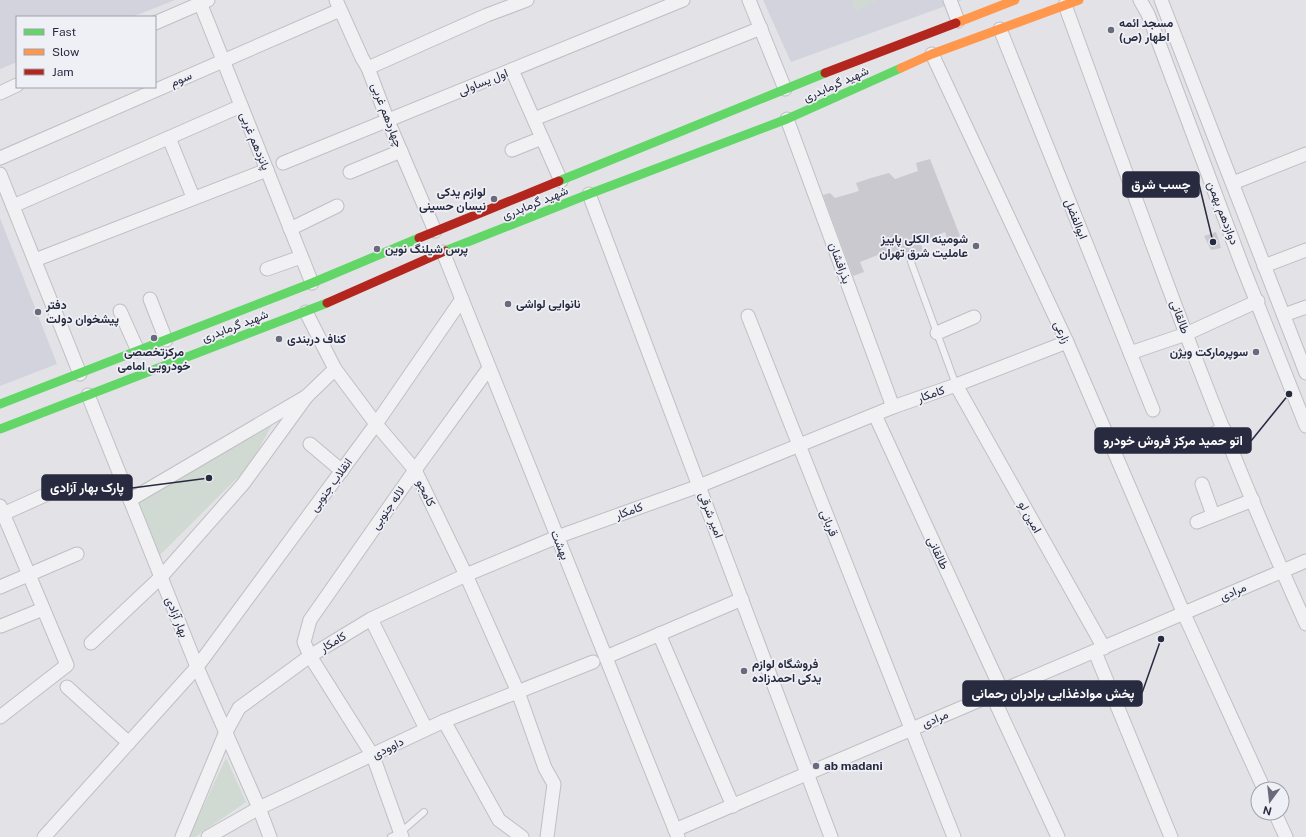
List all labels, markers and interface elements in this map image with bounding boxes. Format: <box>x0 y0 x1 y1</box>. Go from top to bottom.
legend <box>16 16 156 88</box>
place label: مسجد ائمه اطهار (ص) <box>1119 16 1174 45</box>
text: Fast <box>52 25 77 39</box>
marker: مسجد ائمه اطهار (ص) <box>1106 25 1116 35</box>
text: Slow <box>52 45 80 59</box>
street label: شهید گرمابدری <box>801 63 871 106</box>
text: Jam <box>52 65 74 79</box>
street label: اول یساولی <box>456 66 510 99</box>
street label: سوم <box>168 68 194 91</box>
street label: چهاردهم غربی <box>367 81 406 150</box>
street label: پانزدهم غربی <box>236 110 273 173</box>
callout: چسب شرق <box>1123 172 1199 197</box>
text: چسب شرق <box>1131 177 1191 194</box>
street label: دوازدهم بهمن <box>1204 179 1242 247</box>
street label: شهید گرمابدری <box>500 183 571 224</box>
place label: لوازم یدکی نیسان حسینی <box>419 185 486 213</box>
marker: لوازم یدکی نیسان حسینی <box>489 194 499 204</box>
street label: ابوالفضل <box>1061 197 1090 242</box>
place label: شومینه الکلی پاییز عاملیت شرق تهران <box>879 232 968 261</box>
street label: بذرافشان <box>825 240 854 286</box>
marker: شومینه الکلی پاییز عاملیت شرق تهران <box>971 241 981 251</box>
place label: پرس شیلنگ نوین <box>385 242 468 257</box>
marker: پرس شیلنگ نوین <box>372 244 382 254</box>
place label: نانوایی لواشی <box>516 297 581 312</box>
place label: دفتر پیشخوان دولت <box>45 298 119 327</box>
street label: طالقانی <box>1167 298 1193 336</box>
marker: نانوایی لواشی <box>503 299 513 309</box>
marker: دفتر پیشخوان دولت <box>33 307 43 317</box>
street label: شهید گرمابدری <box>200 307 271 346</box>
street label: زارعی <box>1050 318 1073 346</box>
place label: کناف دربندی <box>287 332 347 347</box>
marker: مرکزتخصصی خودرویی امامی <box>149 333 159 343</box>
marker: کناف دربندی <box>274 334 284 344</box>
place label: مرکزتخصصی خودرویی امامی <box>118 345 190 374</box>
place label: سوپرمارکت ویژن <box>1170 345 1248 360</box>
marker: سوپرمارکت ویژن <box>1251 347 1261 357</box>
street label: کامکار <box>914 383 947 406</box>
callout: اتو حمید مرکز فروش خودرو <box>1095 428 1251 453</box>
text: اتو حمید مرکز فروش خودرو <box>1103 433 1243 449</box>
street label: انقلاب جنوبی <box>307 456 356 515</box>
callout: پارک بهار آزادی <box>42 475 132 500</box>
street label: کامجو <box>413 477 439 509</box>
text: پارک بهار آزادی <box>50 480 124 497</box>
street label: لاله جنوبی <box>368 484 409 533</box>
street label: امیر شرقی <box>695 490 726 540</box>
street label: امین لو <box>1015 499 1044 536</box>
street label: کامکار <box>612 500 645 524</box>
street label: قربانی <box>816 508 841 539</box>
street label: بهشت <box>547 528 572 562</box>
street label: طالقانی <box>923 534 952 572</box>
street label: مرادی <box>1218 580 1249 605</box>
street label: بهار آزادی <box>162 595 191 640</box>
street label: کامکار <box>316 629 349 657</box>
place label: فروشگاه لوازم یدکی احمدزاده <box>752 657 822 686</box>
marker: فروشگاه لوازم یدکی احمدزاده <box>739 666 749 676</box>
callout: پخش موادغذایی برادران رحمانی <box>963 681 1142 706</box>
text: پخش موادغذایی برادران رحمانی <box>972 686 1134 703</box>
street label: مرادی <box>920 707 951 732</box>
street label: داوودی <box>370 734 407 763</box>
place label: ab madani <box>824 759 883 773</box>
marker: ab madani <box>811 761 821 771</box>
north arrow <box>1250 781 1290 821</box>
text: N <box>1262 804 1273 818</box>

